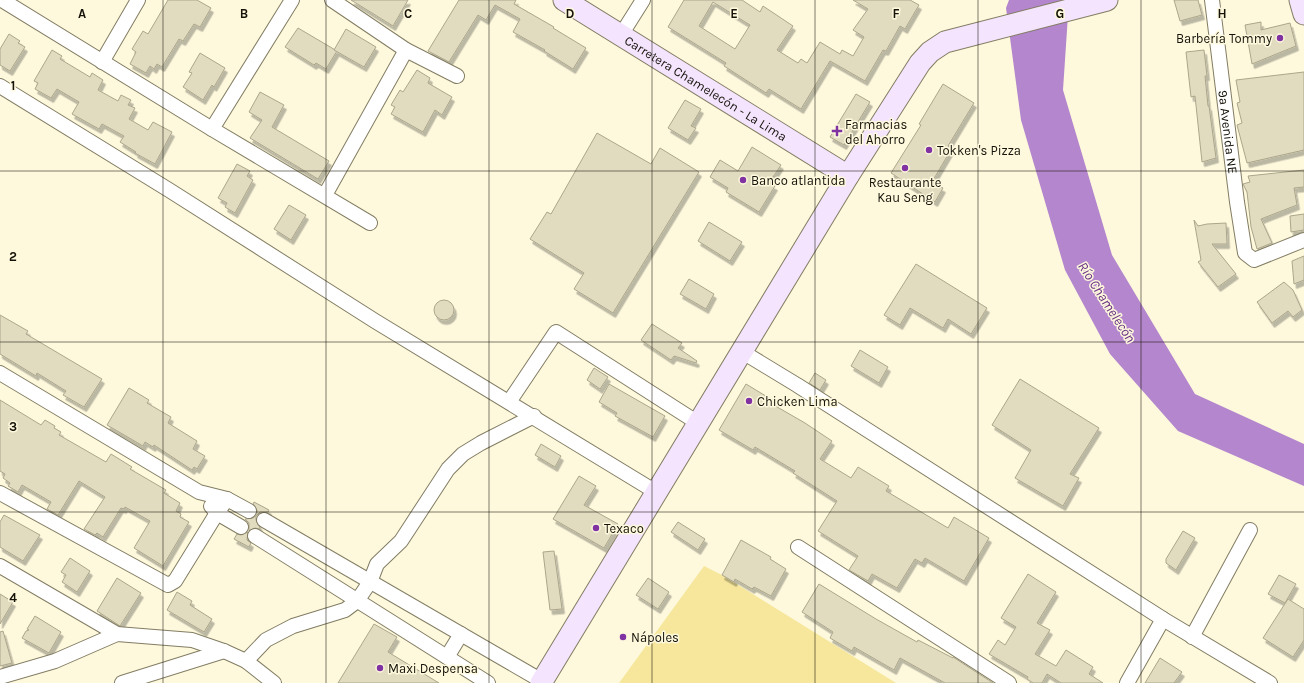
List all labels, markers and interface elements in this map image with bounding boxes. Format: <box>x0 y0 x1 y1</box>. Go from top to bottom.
text: A <box>78 6 86 21</box>
text: B <box>240 6 248 21</box>
text: C <box>404 6 412 21</box>
text: D <box>566 6 575 21</box>
text: E <box>730 6 738 21</box>
text: F <box>892 6 900 21</box>
text: G <box>1056 6 1064 21</box>
text: H <box>1217 6 1227 21</box>
place label: Barbería Tommy <box>1176 31 1272 46</box>
street label: Carretera Chamelecón - La Lima <box>622 32 790 144</box>
marker: Barbería Tommy <box>1275 33 1285 43</box>
text: 1 <box>11 78 15 93</box>
street label: 9a Avenida NE <box>1215 89 1240 175</box>
place label: Farmacias del Ahorro <box>845 117 907 147</box>
marker: Farmacias del Ahorro <box>832 126 842 136</box>
place label: Tokken's Pizza <box>937 143 1021 158</box>
marker: Tokken's Pizza <box>924 145 934 155</box>
marker: Restaurante Kau Seng <box>900 163 910 173</box>
place label: Banco atlantida <box>751 173 845 188</box>
marker: Banco atlantida <box>738 175 748 185</box>
place label: Restaurante Kau Seng <box>869 175 942 205</box>
text: 2 <box>9 249 17 264</box>
water label: Río Chamelecón <box>1074 259 1139 346</box>
place label: Chicken Lima <box>757 394 838 409</box>
marker: Chicken Lima <box>744 396 754 406</box>
text: 3 <box>9 419 17 434</box>
place label: Texaco <box>604 521 644 536</box>
marker: Texaco <box>591 523 601 533</box>
text: 4 <box>9 590 17 605</box>
place label: Nápoles <box>631 630 679 645</box>
marker: Nápoles <box>618 632 628 642</box>
place label: Maxi Despensa <box>388 661 478 676</box>
marker: Maxi Despensa <box>375 663 385 673</box>

